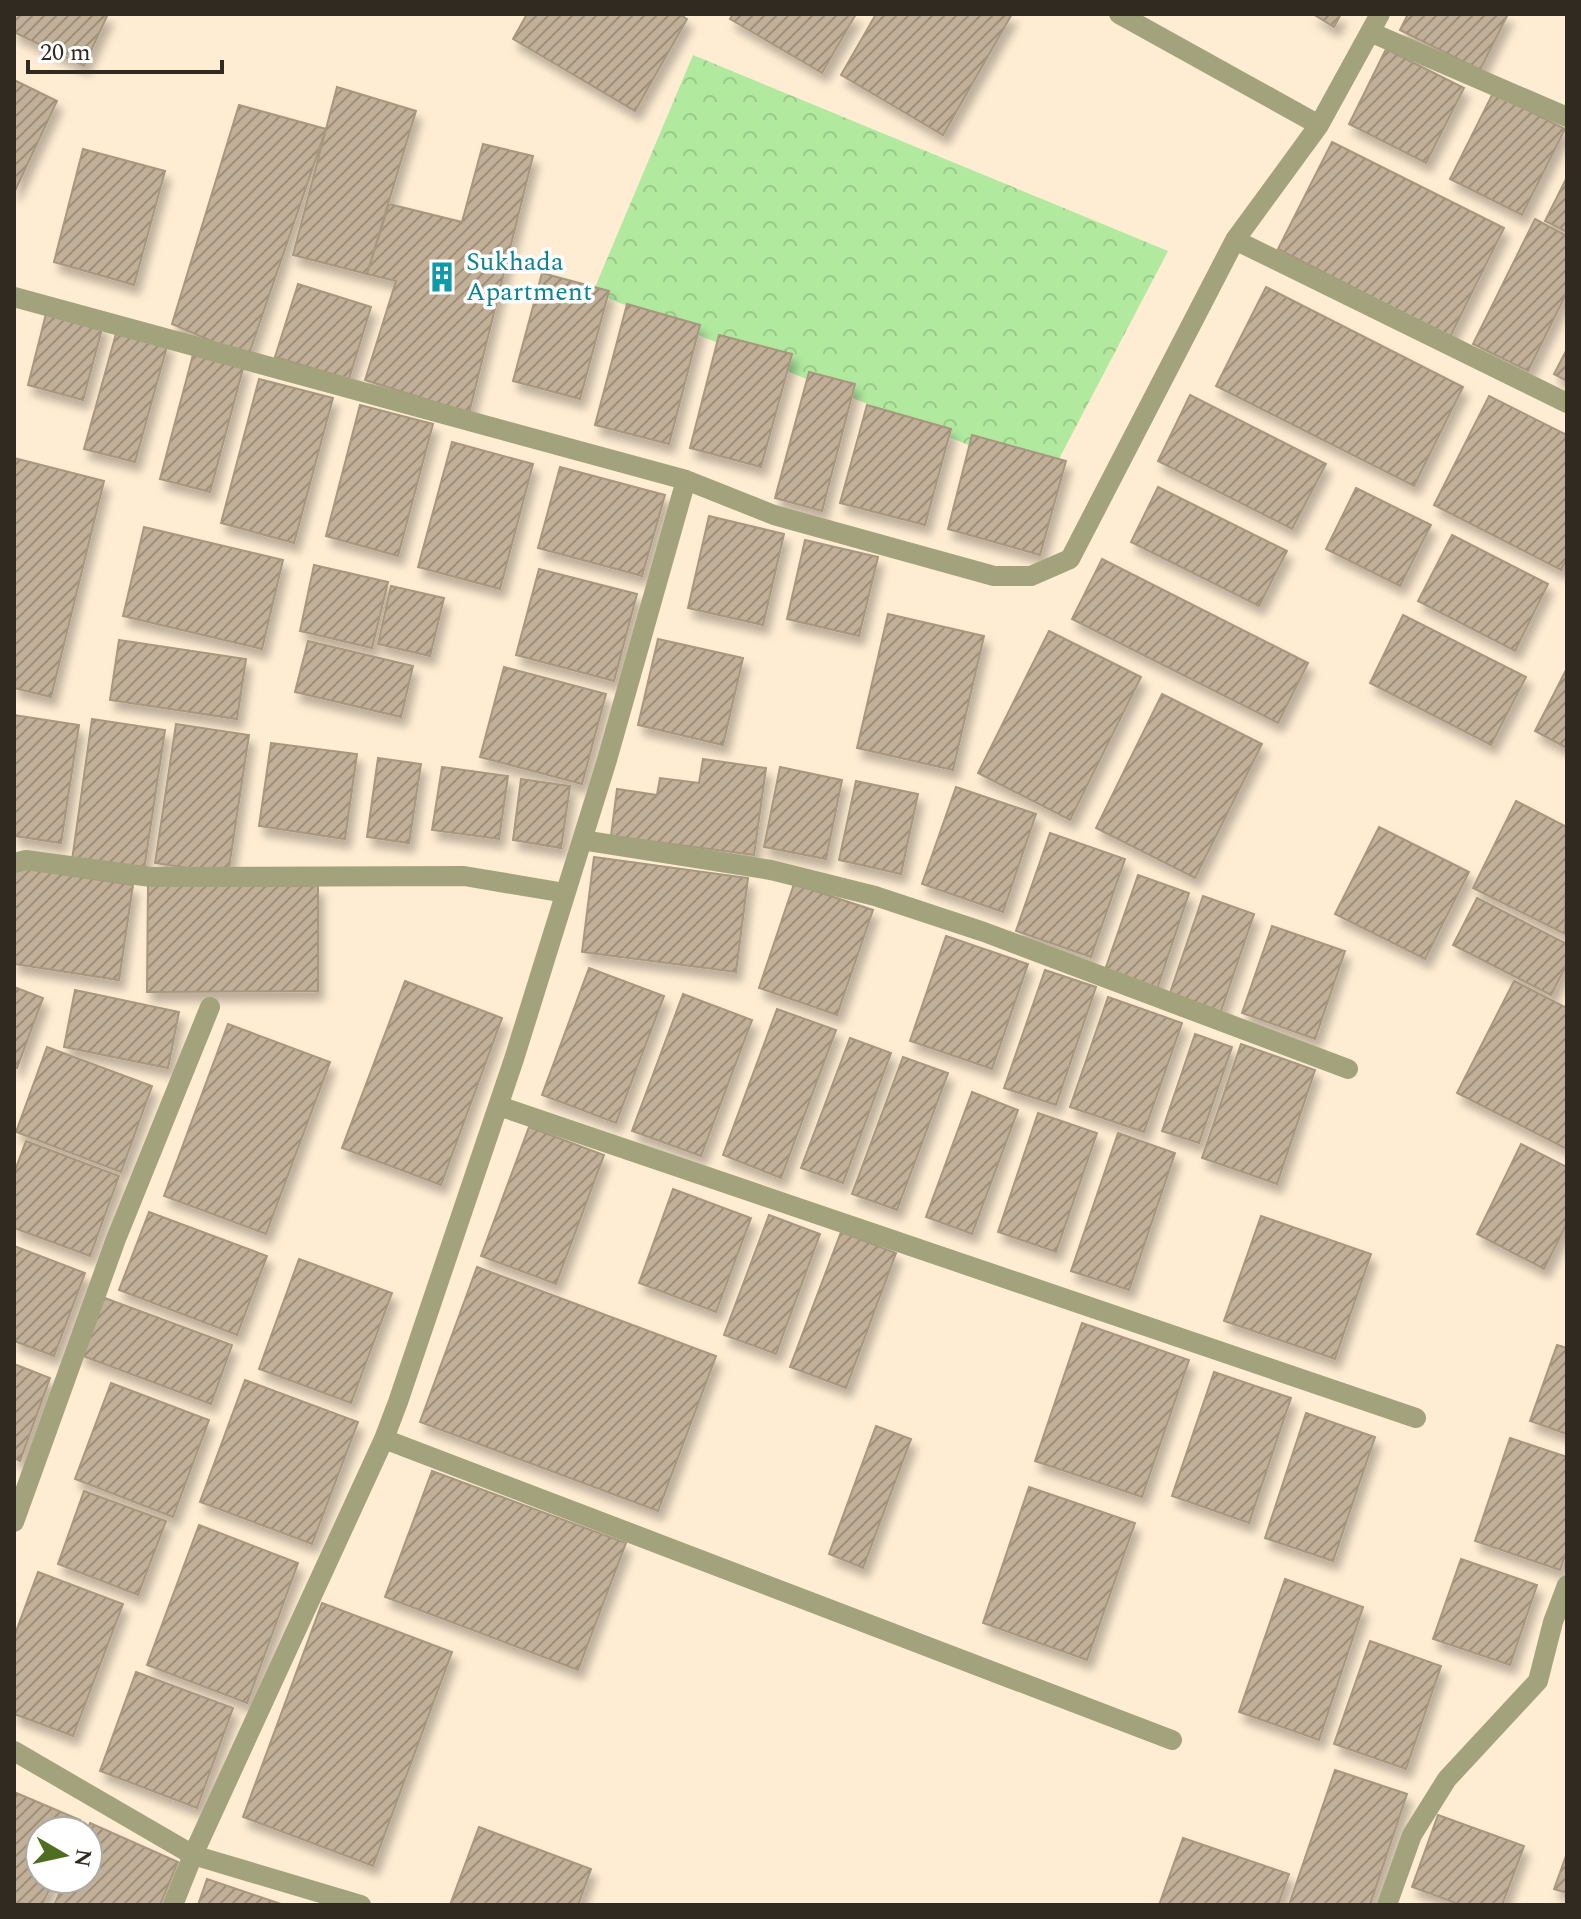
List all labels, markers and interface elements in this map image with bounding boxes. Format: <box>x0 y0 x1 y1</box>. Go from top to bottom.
scale bar <box>28 24 222 74</box>
text: 20 m <box>40 35 91 71</box>
place label: Sukhada Apartment <box>466 242 592 312</box>
building icon: Sukhada Apartment <box>425 260 459 294</box>
north arrow <box>24 1815 104 1895</box>
text: N <box>65 1846 100 1869</box>

